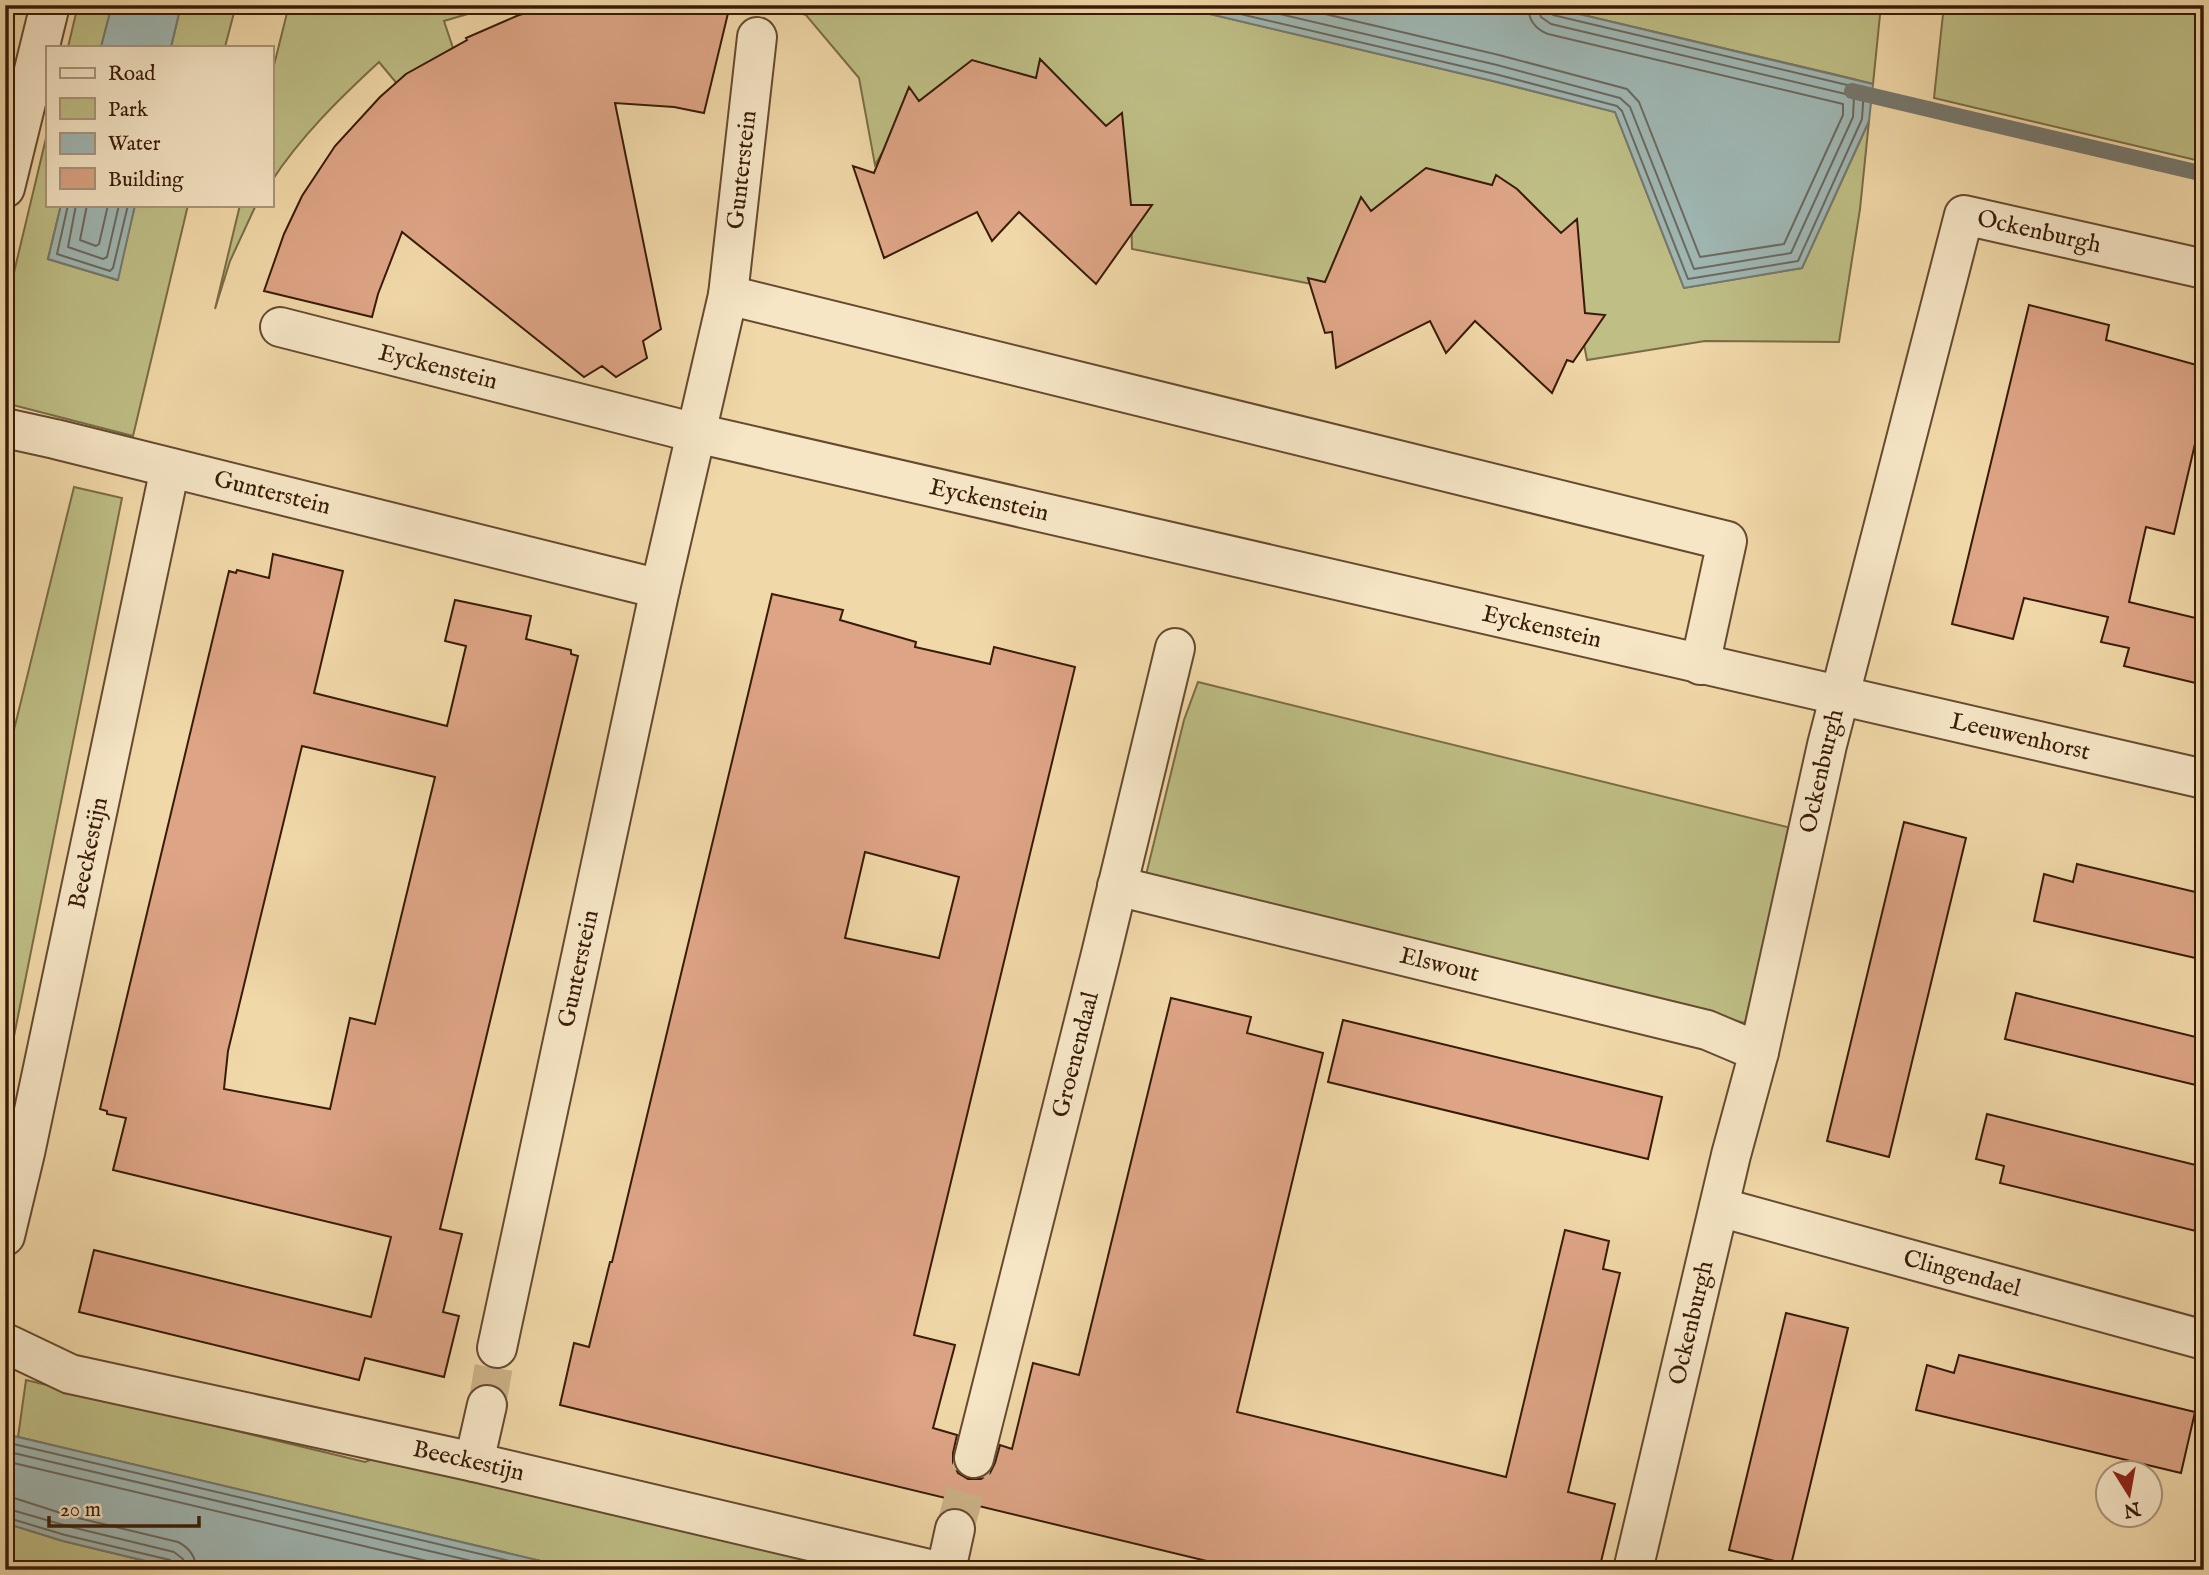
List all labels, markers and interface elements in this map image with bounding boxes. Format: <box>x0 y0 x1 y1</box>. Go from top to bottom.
legend <box>46 46 273 206</box>
text: Road <box>108 61 156 88</box>
text: Park <box>108 97 149 124</box>
street label: Gunterstein <box>720 109 764 231</box>
text: Water <box>108 131 161 158</box>
text: Building <box>108 167 184 194</box>
street label: Ockenburgh <box>1974 203 2104 261</box>
street label: Eyckenstein <box>375 337 501 397</box>
street label: Gunterstein <box>211 463 334 522</box>
street label: Eyckenstein <box>926 472 1052 529</box>
street label: Eyckenstein <box>1479 598 1605 656</box>
street label: Ockenburgh <box>1792 705 1851 836</box>
street label: Leeuwenhorst <box>1947 706 2093 768</box>
street label: Beeckestijn <box>62 794 115 912</box>
street label: Gunterstein <box>551 907 606 1030</box>
street label: Elswout <box>1397 940 1482 989</box>
street label: Groenendaal <box>1045 988 1106 1121</box>
street label: Clingendael <box>1900 1243 2025 1305</box>
street label: Ockenburgh <box>1662 1258 1721 1388</box>
street label: Beeckestijn <box>410 1434 528 1489</box>
north arrow <box>2094 1460 2164 1530</box>
scale bar <box>49 1484 200 1528</box>
text: N <box>2121 1495 2143 1522</box>
text: 20 m <box>60 1497 101 1524</box>

